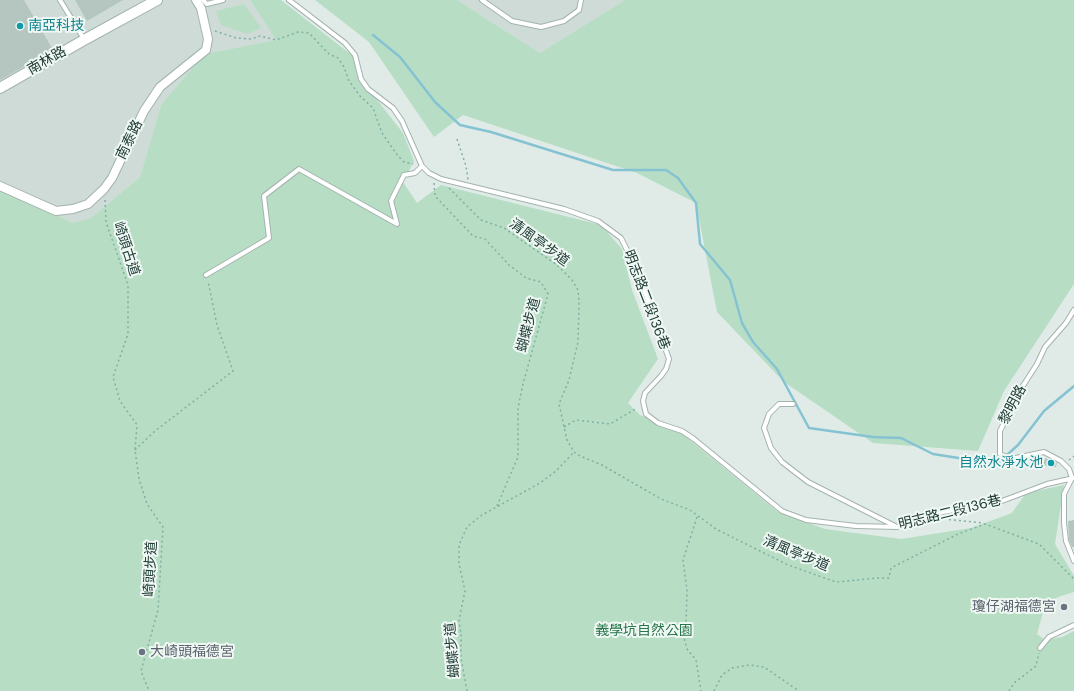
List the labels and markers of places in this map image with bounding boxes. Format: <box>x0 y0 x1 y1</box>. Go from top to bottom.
place label: 南亞科技 <box>28 18 84 34</box>
marker: 南亞科技 <box>15 21 25 31</box>
place label: 自然水淨水池 <box>959 455 1043 471</box>
marker: 自然水淨水池 <box>1046 458 1056 468</box>
place label: 瓊仔湖福德宮 <box>972 599 1056 615</box>
marker: 瓊仔湖福德宮 <box>1059 602 1069 612</box>
place label: 大崎頭福德宮 <box>150 644 234 660</box>
marker: 大崎頭福德宮 <box>137 647 147 657</box>

